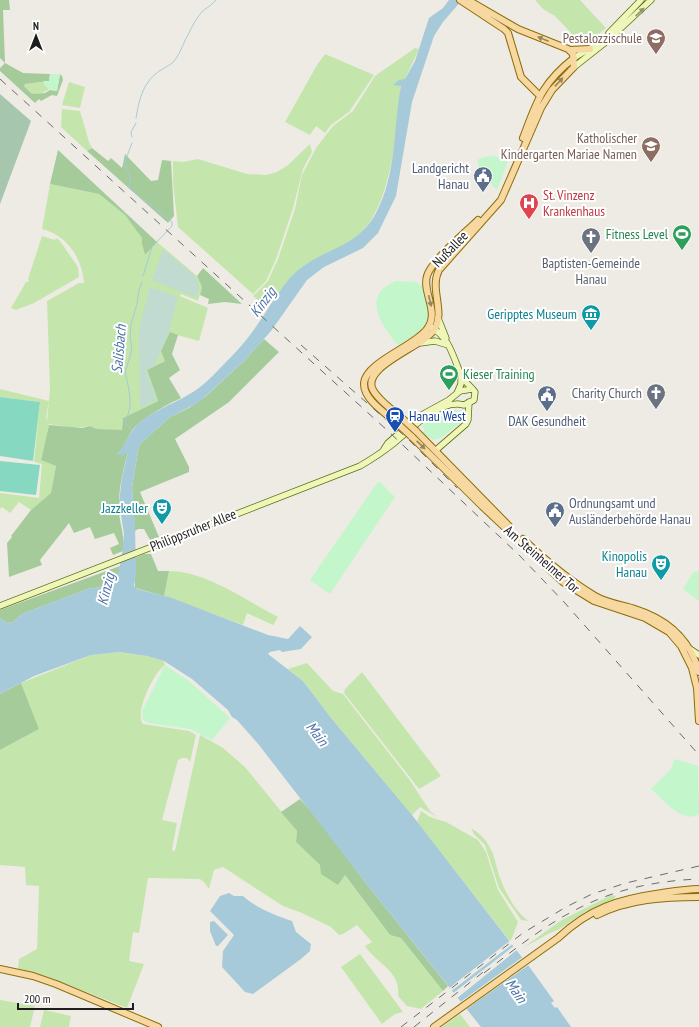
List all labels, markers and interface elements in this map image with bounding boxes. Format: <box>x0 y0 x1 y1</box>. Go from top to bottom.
one-way arrow <box>635 7 645 17</box>
north arrow <box>16 16 56 56</box>
text: N <box>33 19 39 33</box>
school or university icon: Pestalozzischule <box>645 27 667 55</box>
place label: Pestalozzischule <box>563 29 642 47</box>
one-way arrow <box>537 36 548 42</box>
one-way arrow <box>554 77 564 87</box>
place label: Katholischer Kindergarten Mariae Namen <box>501 129 637 163</box>
school or university icon: Katholischer Kindergarten Mariae Namen <box>640 135 662 163</box>
place label: Landgericht Hanau <box>412 159 469 193</box>
public building icon: Landgericht Hanau <box>472 165 494 193</box>
place label: St. Vinzenz Krankenhaus <box>543 186 605 220</box>
hospital icon: St. Vinzenz Krankenhaus <box>518 192 540 220</box>
sports icon: Fitness Level <box>671 223 693 251</box>
place label: Fitness Level <box>606 225 669 243</box>
church icon: Baptisten-Gemeinde Hanau <box>580 226 602 254</box>
street label: Nußallee <box>428 227 472 271</box>
place label: Baptisten-Gemeinde Hanau <box>542 254 640 288</box>
water label: Kinzig <box>245 282 281 320</box>
one-way arrow <box>427 295 433 307</box>
museum icon: Geripptes Museum <box>580 303 602 331</box>
place label: Geripptes Museum <box>487 305 577 323</box>
water label: Salisbach <box>107 322 130 374</box>
sports icon: Kieser Training <box>438 363 460 391</box>
place label: Kieser Training <box>463 365 535 383</box>
church icon: Charity Church <box>645 382 667 410</box>
public building icon: DAK Gesundheit <box>536 384 558 412</box>
place label: Charity Church <box>572 384 642 402</box>
station icon: Hanau West <box>384 405 406 433</box>
place label: Hanau West <box>409 407 466 425</box>
place label: DAK Gesundheit <box>508 412 586 430</box>
one-way arrow <box>416 440 426 450</box>
place label: Ordnungsamt und Ausländerbehörde Hanau <box>569 494 691 528</box>
theatre icon: Jazzkeller <box>151 497 173 525</box>
place label: Jazzkeller <box>101 499 148 517</box>
public building icon: Ordnungsamt und Ausländerbehörde Hanau <box>544 500 566 528</box>
street label: Philippsruher Allee <box>147 504 239 556</box>
street label: Am Steinheimer Tor <box>500 521 584 597</box>
place label: Kinopolis Hanau <box>602 547 647 581</box>
theatre icon: Kinopolis Hanau <box>650 553 672 581</box>
water label: Kinzig <box>92 569 119 607</box>
water label: Main <box>302 718 334 751</box>
water label: Main <box>501 975 532 1008</box>
scale bar <box>18 985 133 1011</box>
text: 200 m <box>24 991 51 1006</box>

